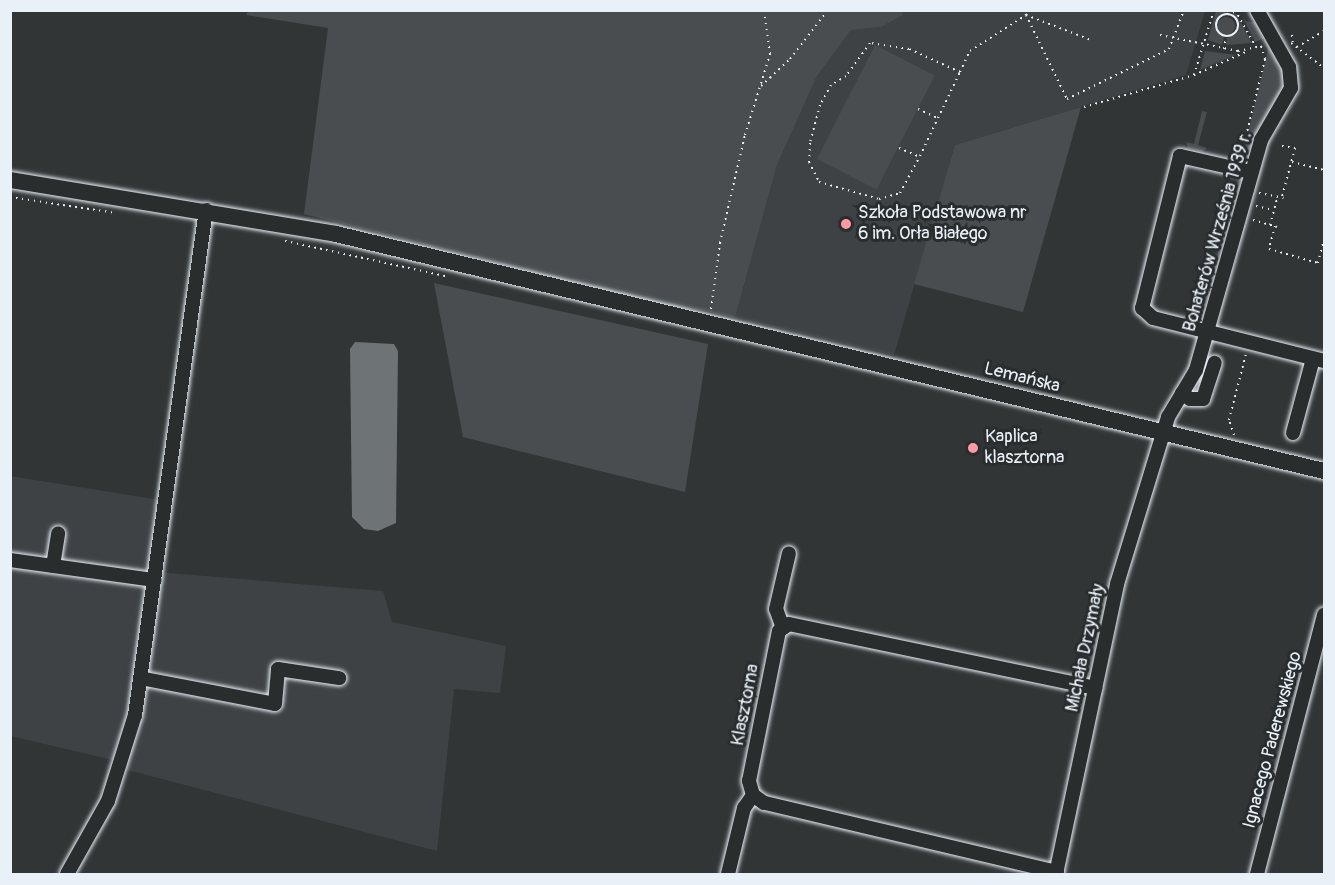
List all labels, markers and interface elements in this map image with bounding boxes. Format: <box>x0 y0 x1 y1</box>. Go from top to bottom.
street label: Bohaterów Września 1939 r. <box>1179 129 1257 335</box>
place label: Szkoła Podstawowa nr 6 im. Orła Białego <box>858 203 1027 246</box>
marker: Szkoła Podstawowa nr 6 im. Orła Białego <box>839 217 853 231</box>
street label: Lemańska <box>982 358 1062 398</box>
place label: Kaplica klasztorna <box>985 427 1064 470</box>
marker: Kaplica klasztorna <box>966 441 980 455</box>
street label: Michała Drzymały <box>1062 582 1110 714</box>
street label: Ignacego Paderewskiego <box>1239 649 1307 831</box>
street label: Klasztorna <box>727 662 765 748</box>

